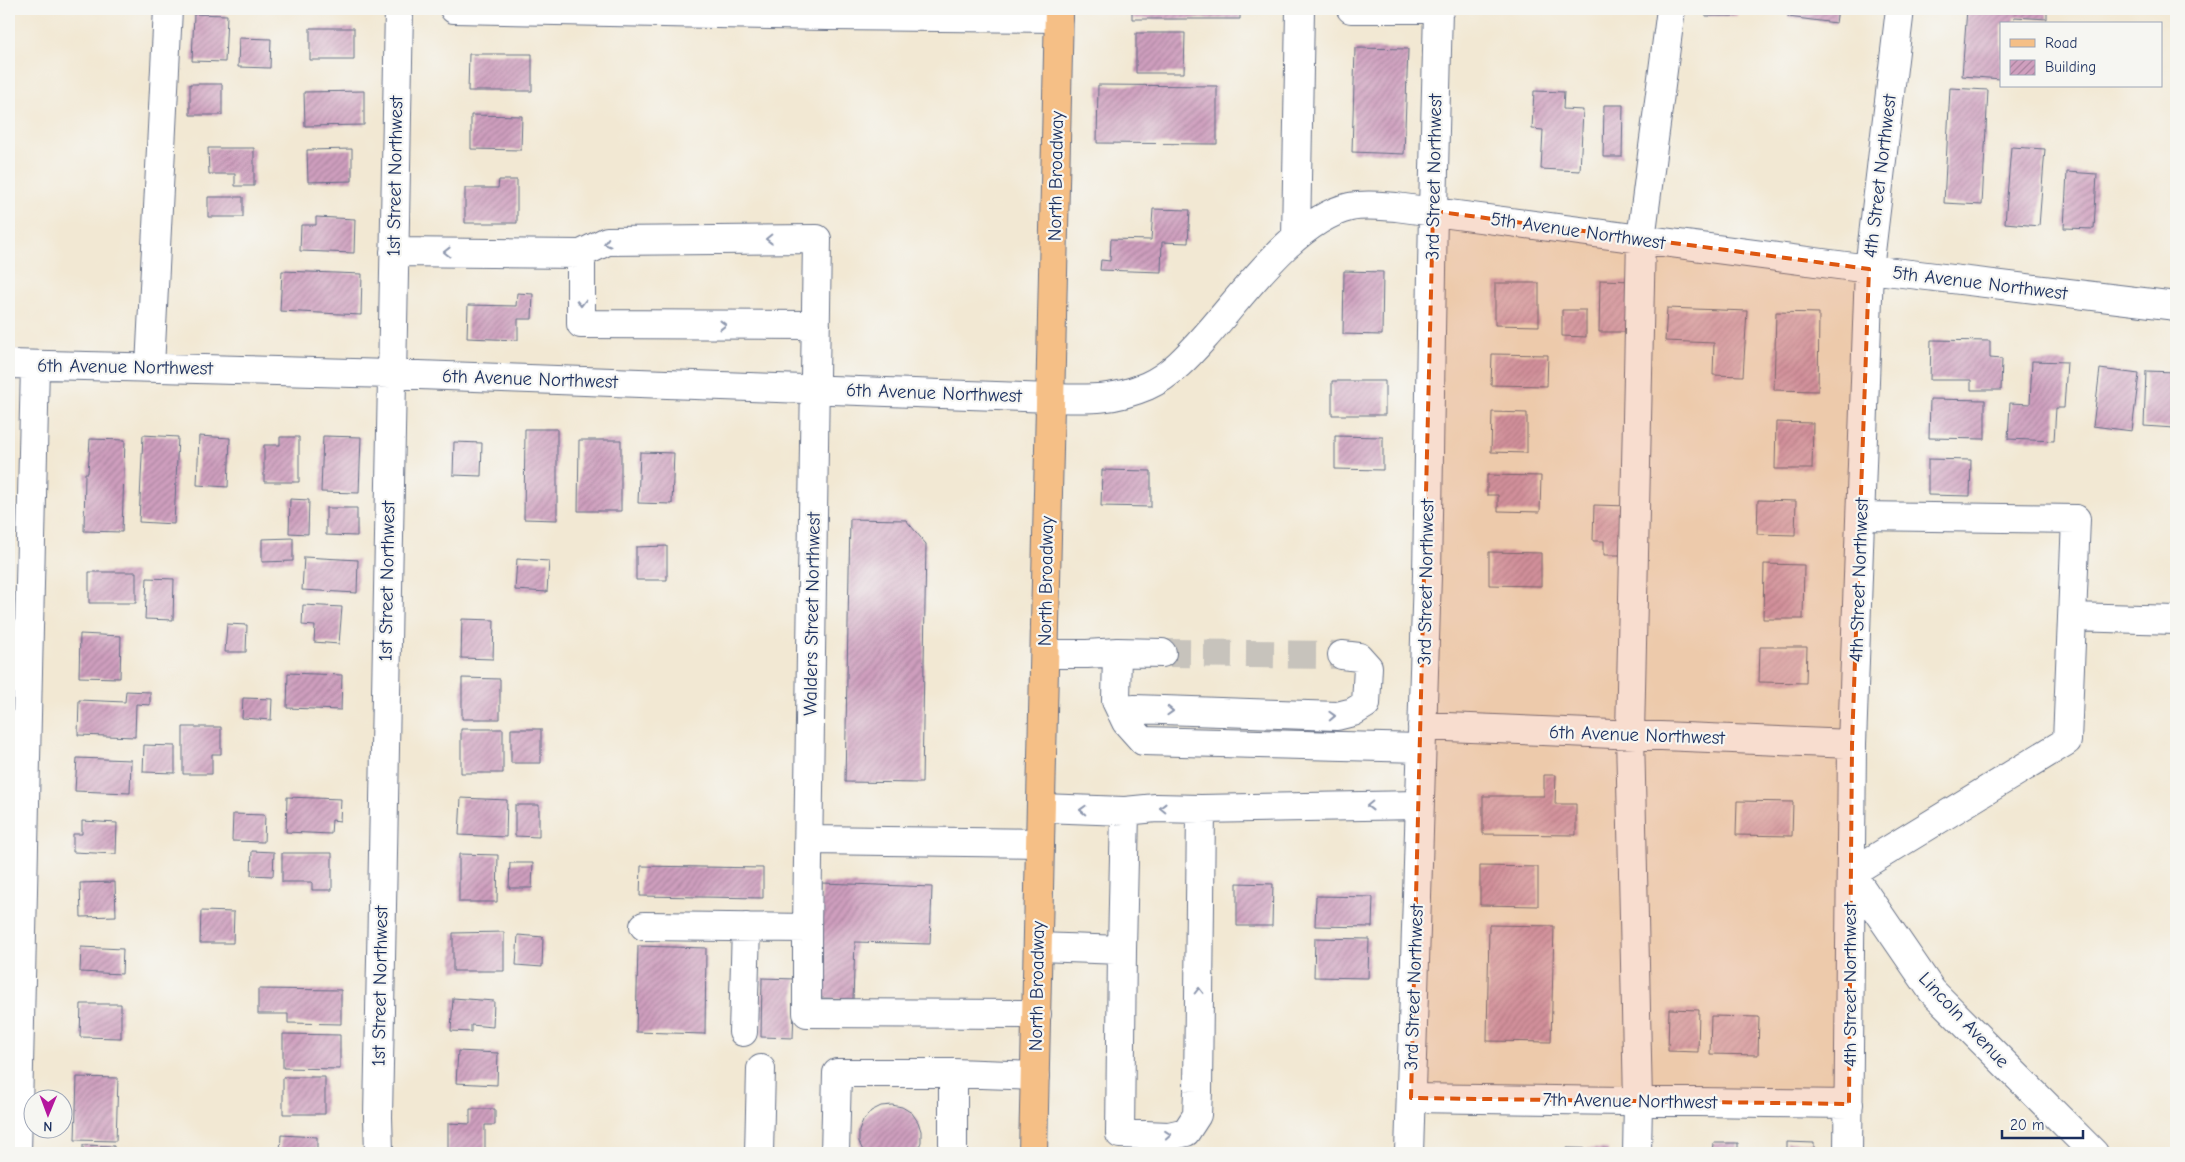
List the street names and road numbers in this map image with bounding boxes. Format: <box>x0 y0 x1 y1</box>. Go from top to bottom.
street label: 4th Street Northwest <box>1859 92 1901 259</box>
street label: 3rd Street Northwest <box>1422 93 1446 260</box>
street label: 1st Street Northwest <box>383 95 407 257</box>
street label: North Broadway <box>1044 110 1068 241</box>
street label: 5th Avenue Northwest <box>1489 208 1667 254</box>
street label: 5th Avenue Northwest <box>1891 261 2069 305</box>
street label: 6th Avenue Northwest <box>37 354 214 380</box>
street label: 6th Avenue Northwest <box>442 365 619 393</box>
street label: 6th Avenue Northwest <box>846 379 1023 407</box>
street label: 4th Street Northwest <box>1845 497 1873 663</box>
street label: 3rd Street Northwest <box>1414 498 1438 665</box>
street label: 1st Street Northwest <box>375 500 399 662</box>
street label: Walders Street Northwest <box>799 511 825 716</box>
street label: North Broadway <box>1034 515 1058 646</box>
street label: 6th Avenue Northwest <box>1549 721 1726 749</box>
street label: 4th Street Northwest <box>1839 902 1861 1067</box>
street label: 3rd Street Northwest <box>1400 903 1428 1071</box>
street label: 1st Street Northwest <box>368 905 392 1067</box>
street label: North Broadway <box>1025 920 1049 1051</box>
street label: Lincoln Avenue <box>1914 968 2014 1072</box>
street label: 7th Avenue Northwest <box>1542 1088 1718 1114</box>

